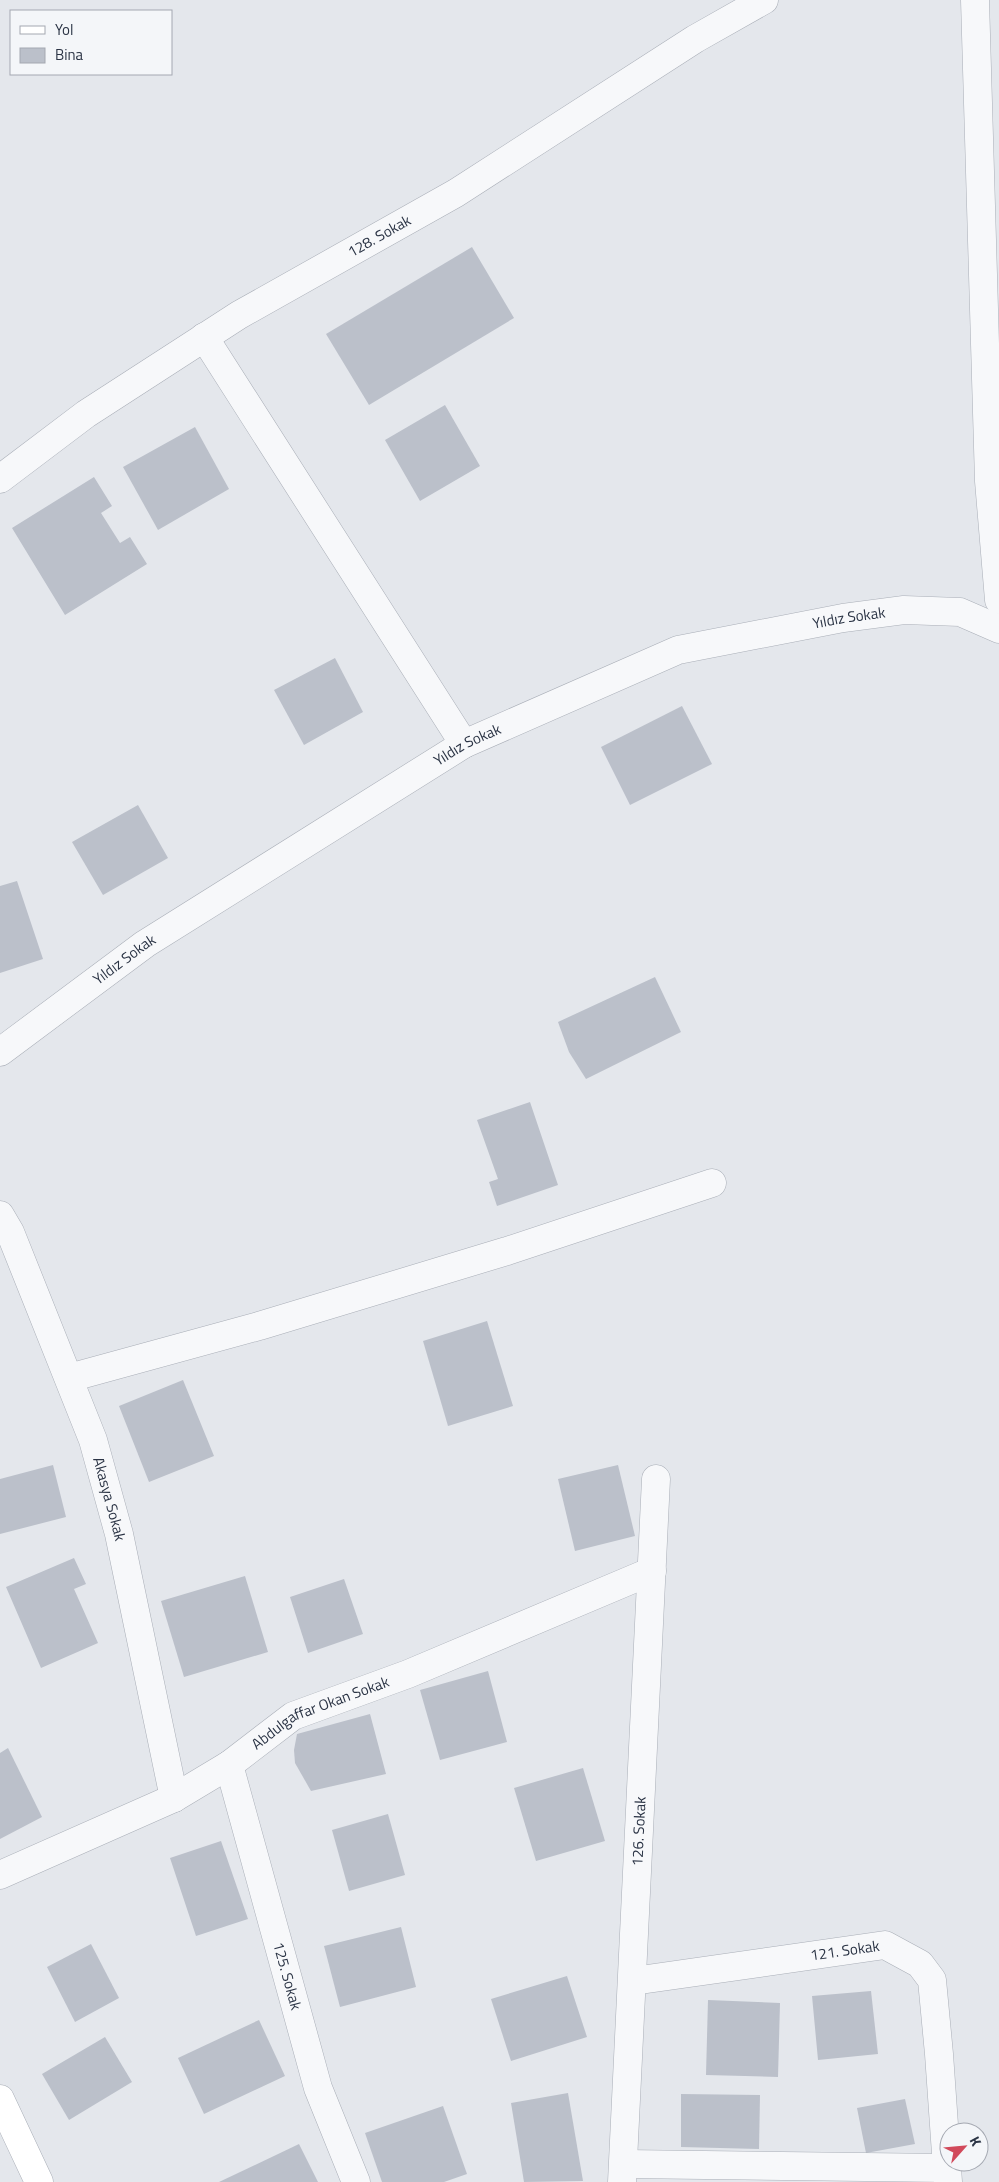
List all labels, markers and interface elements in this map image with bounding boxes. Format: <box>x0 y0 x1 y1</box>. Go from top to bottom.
legend <box>10 10 172 75</box>
text: Yol <box>55 18 73 41</box>
text: Bina <box>55 43 84 66</box>
street label: 128. Sokak <box>343 209 415 263</box>
street label: Yıldız Sokak <box>811 601 887 635</box>
street label: Yıldız Sokak <box>429 717 504 771</box>
street label: Yıldız Sokak <box>88 928 160 990</box>
street label: Akasya Sokak <box>87 1454 132 1543</box>
street label: Abdulgaffar Okan Sokak <box>246 1670 392 1755</box>
street label: 126. Sokak <box>625 1796 652 1867</box>
street label: 121. Sokak <box>809 1934 881 1967</box>
street label: 125. Sokak <box>267 1939 308 2013</box>
north arrow <box>939 2122 989 2172</box>
text: K <box>965 2132 988 2150</box>

